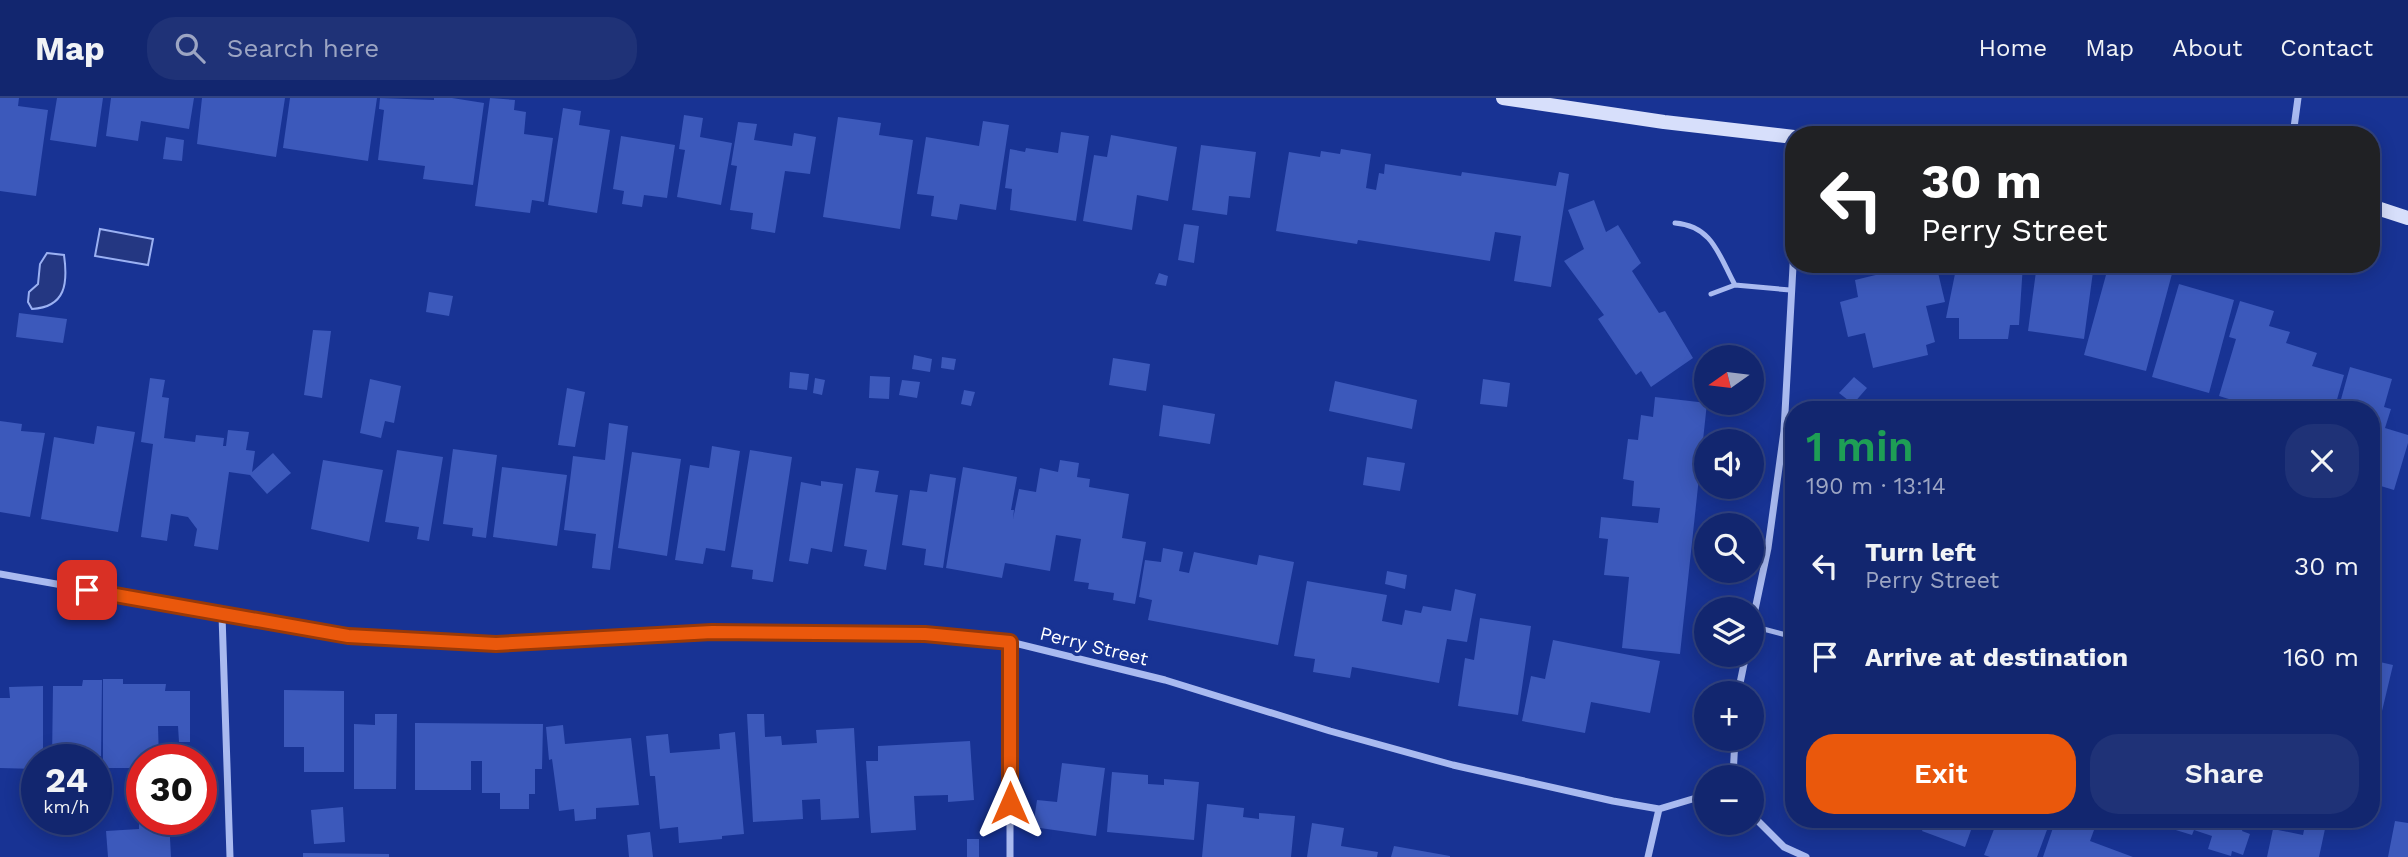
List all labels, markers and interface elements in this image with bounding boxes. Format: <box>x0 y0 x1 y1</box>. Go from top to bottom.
search box <box>147 17 637 80</box>
text: Map <box>35 29 105 68</box>
icon: search <box>171 29 209 67</box>
text: Search here <box>227 33 379 63</box>
text: Home <box>1979 34 2047 62</box>
text: Map <box>2085 34 2134 62</box>
text: About <box>2172 34 2242 62</box>
text: Contact <box>2280 34 2373 62</box>
text: 30 m <box>1921 152 2042 210</box>
icon: left <box>1806 154 1897 245</box>
text: Perry Street <box>1921 211 2108 249</box>
north arrow <box>1694 345 1764 415</box>
map controls <box>1694 345 1764 835</box>
text: 1 min <box>1806 422 1914 471</box>
button: close <box>2285 424 2359 498</box>
button: sound <box>1694 429 1764 499</box>
text: 190 m · 13:14 <box>1806 473 1946 500</box>
button: search <box>1694 513 1764 583</box>
text: Turn left <box>1865 537 1976 567</box>
icon: left <box>1806 547 1844 585</box>
text: 30 m <box>2294 551 2359 581</box>
pin <box>57 560 117 620</box>
text: Perry Street <box>1865 567 1999 594</box>
icon: arrive <box>68 571 106 609</box>
button: layers <box>1694 597 1764 667</box>
street label: Perry Street <box>1037 621 1151 671</box>
icon: arrive <box>1806 638 1844 676</box>
text: Arrive at destination <box>1865 642 2128 672</box>
text: 160 m <box>2283 642 2359 672</box>
button: + <box>1694 681 1764 751</box>
button: Exit <box>1806 734 2076 814</box>
button: Share <box>2090 734 2359 814</box>
speed limit sign: 30 <box>126 744 217 835</box>
text: 24 <box>45 759 88 801</box>
button: − <box>1694 765 1764 835</box>
position arrow <box>973 766 1047 840</box>
text: km/h <box>43 796 90 817</box>

